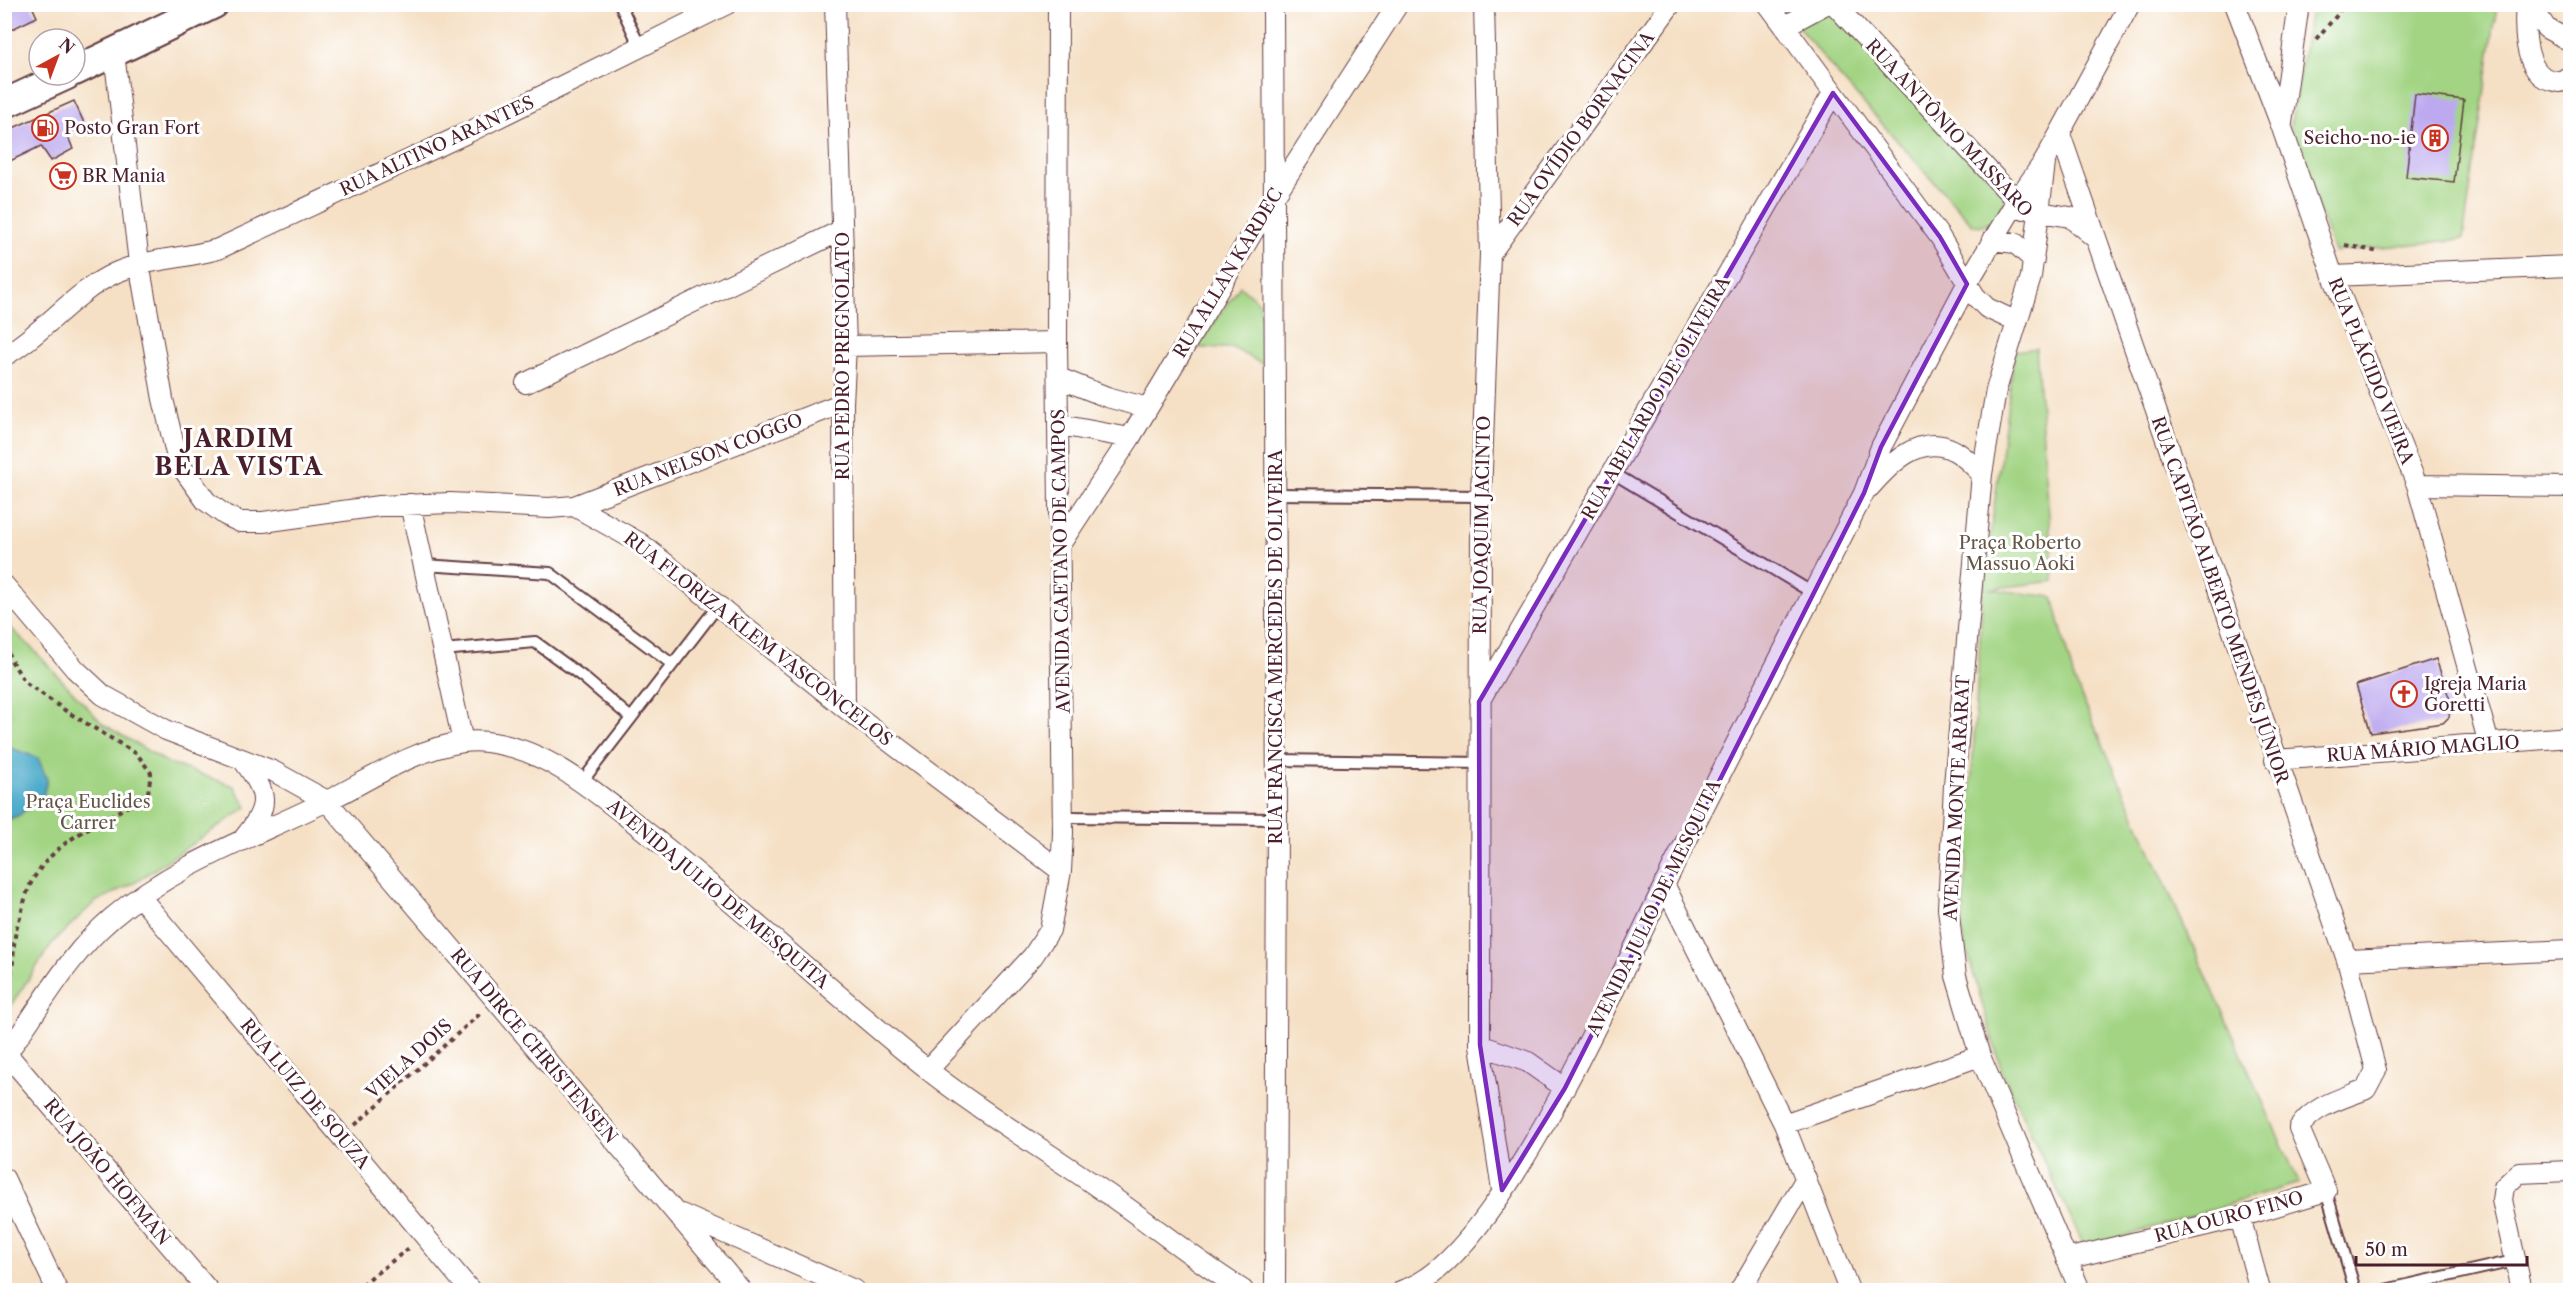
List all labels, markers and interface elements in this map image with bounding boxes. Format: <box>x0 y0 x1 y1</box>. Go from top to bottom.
street label: RUA OVÍDIO BORNACINA <box>1502 26 1659 231</box>
north arrow <box>27 27 87 87</box>
text: N <box>55 34 79 58</box>
street label: RUA ANTÔNIO MASSARO <box>1861 34 2038 221</box>
street label: RUA ALTINO ARANTES <box>336 91 538 201</box>
fuel station icon: Posto Gran Fort <box>30 113 60 143</box>
place label: Posto Gran Fort <box>64 117 201 139</box>
building icon: Seicho-no-ie <box>2420 123 2450 153</box>
place label: Seicho-no-ie <box>2304 127 2416 149</box>
supermarket icon: BR Mania <box>48 161 78 191</box>
place label: BR Mania <box>82 165 166 187</box>
street label: RUA ALLAN KARDEC <box>1169 184 1287 362</box>
street label: RUA PEDRO PREGNOLATO <box>832 232 854 480</box>
street label: RUA ABELARDO DE OLIVEIRA <box>1577 272 1735 524</box>
street label: RUA PLÁCIDO VIEIRA <box>2323 274 2420 468</box>
street label: RUA NELSON COGGO <box>610 409 806 501</box>
street label: AVENIDA CAETANO DE CAMPOS <box>1047 409 1075 714</box>
street label: RUA CAPITÃO ALBERTO MENDES JÚNIOR <box>2147 413 2296 787</box>
street label: RUA JOAQUIM JACINTO <box>1469 415 1495 635</box>
district label: JARDIM BELA VISTA <box>155 424 323 481</box>
street label: RUA FRANCISCA MERCEDES DE OLIVEIRA <box>1265 449 1287 845</box>
street label: RUA FLORIZA KLEM VASCONCELOS <box>619 527 897 751</box>
park label: Praça Roberto Massuo Aoki <box>1959 532 2081 575</box>
place label: Igreja Maria Goretti <box>2424 673 2527 716</box>
street label: AVENIDA MONTE ARARAT <box>1940 674 1974 923</box>
church icon: Igreja Maria Goretti <box>2389 679 2419 709</box>
street label: RUA MÁRIO MAGLIO <box>2326 730 2520 767</box>
street label: AVENIDA JULIO DE MESQUITA <box>1582 775 1726 1041</box>
park label: Praça Euclides Carrer <box>25 791 151 834</box>
street label: AVENIDA JULIO DE MESQUITA <box>602 794 834 994</box>
street label: RUA DIRCE CHRISTENSEN <box>446 944 622 1148</box>
street label: RUA LUIZ DE SOUZA <box>236 1014 375 1174</box>
street label: VIELA DOIS <box>361 1015 457 1104</box>
street label: RUA JOÃO HOFMAN <box>39 1093 176 1250</box>
street label: RUA OURO FINO <box>2152 1187 2306 1247</box>
scale bar <box>2356 1229 2527 1267</box>
text: 50 m <box>2365 1239 2408 1261</box>

